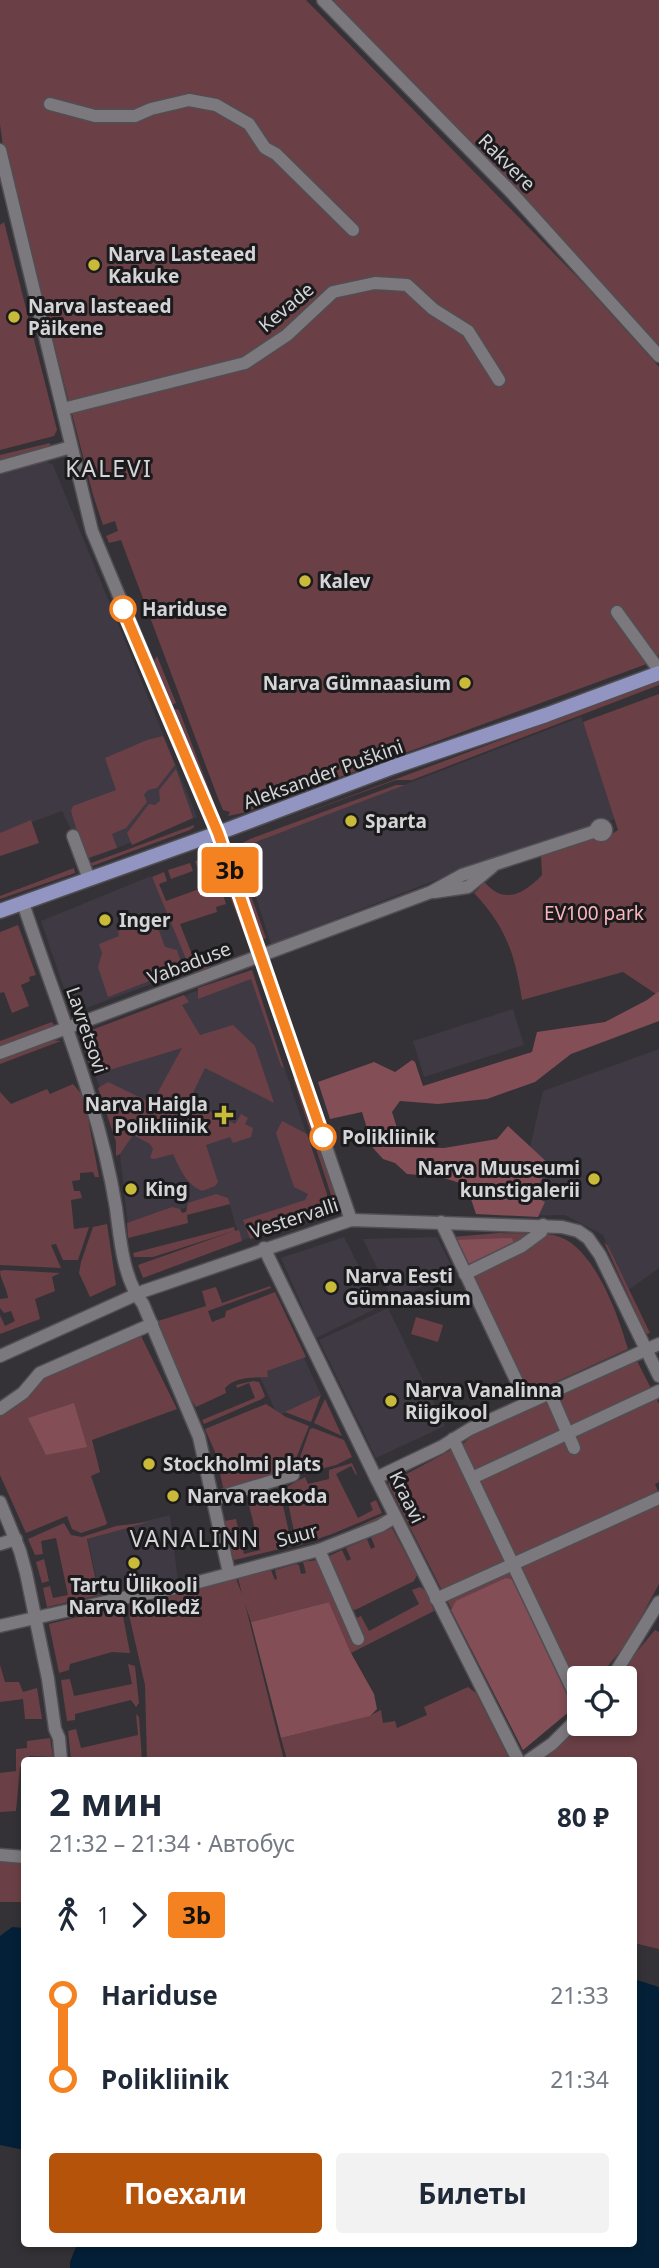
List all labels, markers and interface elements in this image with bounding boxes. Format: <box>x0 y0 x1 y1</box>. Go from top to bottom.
street label: Rakvere <box>473 128 541 196</box>
place label: Narva Lasteaed Kakuke <box>108 241 256 289</box>
marker: Narva Lasteaed Kakuke <box>86 257 102 273</box>
street label: Kevade <box>253 276 319 338</box>
place label: Narva lasteaed Päikene <box>28 293 171 341</box>
marker: Narva lasteaed Päikene <box>6 309 22 325</box>
district label: KALEVI <box>65 452 153 484</box>
place label: Kalev <box>319 568 371 594</box>
marker: Kalev <box>297 573 313 589</box>
marker: Hariduse <box>110 596 136 622</box>
place label: Hariduse <box>142 596 227 622</box>
place label: Narva Gümnaasium <box>263 670 451 696</box>
marker: Narva Gümnaasium <box>457 675 473 691</box>
street label: Aleksander Puškini <box>239 733 407 815</box>
place label: Sparta <box>365 808 427 834</box>
marker: Sparta <box>343 813 359 829</box>
line badge: 3b <box>198 847 262 893</box>
text: 3b <box>216 853 244 886</box>
park label: EV100 park <box>544 900 644 926</box>
place label: Inger <box>119 907 171 933</box>
marker: Inger <box>97 912 113 928</box>
street label: Vabaduse <box>144 935 234 991</box>
street label: Lavretsovi <box>60 983 114 1077</box>
place label: Narva Haigla Polikliinik <box>85 1091 208 1139</box>
marker: Narva Haigla Polikliinik <box>214 1105 234 1125</box>
marker: Polikliinik <box>310 1124 336 1150</box>
place label: Polikliinik <box>342 1124 436 1150</box>
place label: Narva Muuseumi kunstigalerii <box>417 1155 580 1203</box>
marker: Narva Muuseumi kunstigalerii <box>586 1171 602 1187</box>
place label: King <box>145 1176 188 1202</box>
marker: King <box>123 1181 139 1197</box>
street label: Vestervalli <box>247 1192 341 1244</box>
place label: Narva Eesti Gümnaasium <box>345 1263 471 1311</box>
marker: Narva Eesti Gümnaasium <box>323 1279 339 1295</box>
place label: Narva Vanalinna Riigikool <box>405 1377 562 1425</box>
marker: Narva Vanalinna Riigikool <box>383 1393 399 1409</box>
place label: Stockholmi plats <box>163 1451 321 1477</box>
marker: Stockholmi plats <box>141 1456 157 1472</box>
street label: Kraavi <box>383 1467 431 1527</box>
place label: Narva raekoda <box>187 1483 327 1509</box>
marker: Narva raekoda <box>165 1488 181 1504</box>
street label: Suur <box>273 1517 321 1553</box>
district label: VANALINN <box>130 1522 260 1554</box>
marker: Tartu Ülikooli Narva Kolledž <box>126 1555 142 1571</box>
place label: Tartu Ülikooli Narva Kolledž <box>68 1572 200 1620</box>
map controls <box>567 1666 637 1736</box>
button: locate <box>567 1666 637 1736</box>
text: 2 мин <box>49 1775 163 1827</box>
text: 80 ₽ <box>557 1799 609 1835</box>
text: 21:32 – 21:34 · Автобус <box>49 1827 295 1859</box>
icon: walk <box>49 1896 87 1934</box>
icon: forward <box>120 1896 158 1934</box>
text: 3b <box>182 1898 211 1931</box>
text: 1 <box>97 1899 110 1931</box>
text: Hariduse <box>101 1977 218 2013</box>
text: 21:33 <box>550 1979 609 2011</box>
text: Polikliinik <box>101 2061 229 2097</box>
text: 21:34 <box>550 2063 609 2095</box>
button: Поехали <box>49 2153 322 2233</box>
button: Билеты <box>336 2153 609 2233</box>

